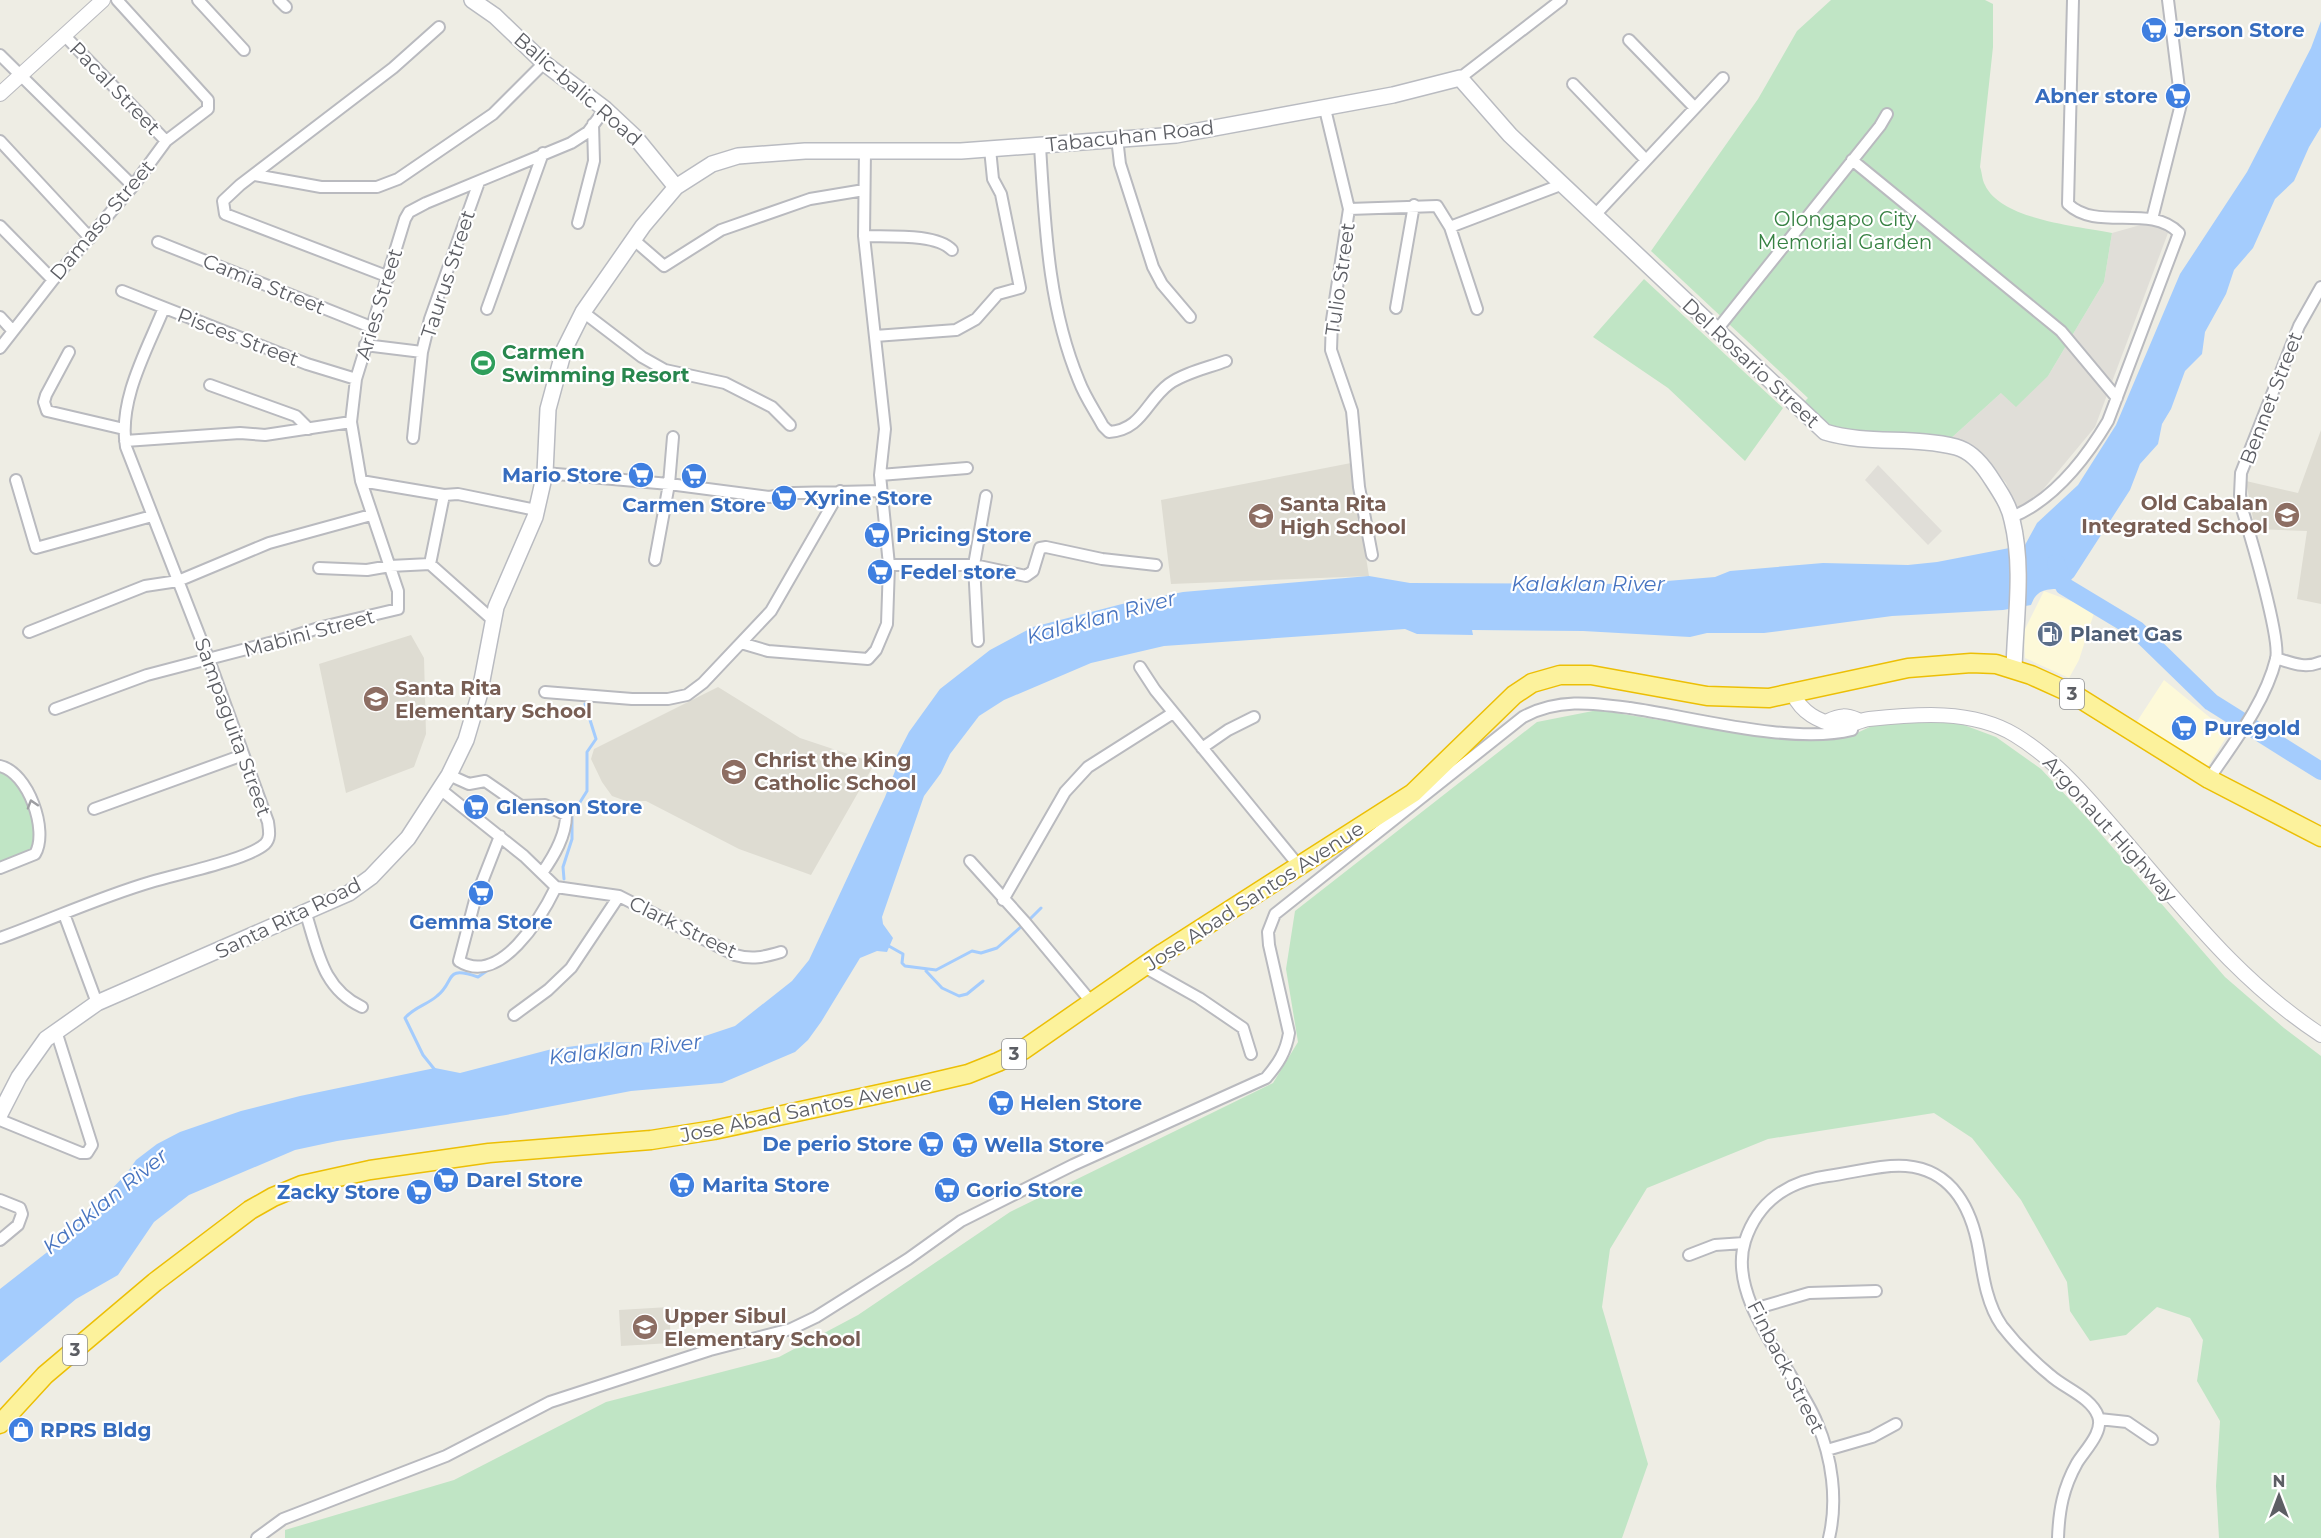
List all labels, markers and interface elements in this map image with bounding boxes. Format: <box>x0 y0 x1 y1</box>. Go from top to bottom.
supermarket icon: Jerson Store <box>2139 15 2169 45</box>
place label: Jerson Store <box>2173 18 2305 42</box>
street label: Balic-balic Road <box>509 27 647 151</box>
street label: Pacal Street <box>65 36 165 140</box>
supermarket icon: Abner store <box>2163 81 2193 111</box>
place label: Abner store <box>2034 84 2158 108</box>
street label: Tabacuhan Road <box>1045 115 1215 157</box>
street label: Damaso Street <box>45 155 159 285</box>
street label: Taurus Street <box>416 207 480 341</box>
park label: Olongapo City Memorial Garden <box>1758 207 1932 254</box>
street label: Tulio Street <box>1320 221 1360 337</box>
street label: Aries Street <box>351 245 407 363</box>
street label: Camia Street <box>199 249 329 319</box>
street label: Del Rosario Street <box>1677 293 1825 433</box>
street label: Pisces Street <box>174 303 302 371</box>
street label: Bennet Street <box>2235 328 2307 468</box>
place label: Carmen Swimming Resort <box>502 340 690 387</box>
sports icon: Carmen Swimming Resort <box>468 348 498 378</box>
supermarket icon: Mario Store <box>626 460 656 490</box>
supermarket icon: Carmen Store <box>679 461 709 491</box>
place label: Mario Store <box>502 463 622 487</box>
supermarket icon: Xyrine Store <box>769 483 799 513</box>
place label: Xyrine Store <box>804 486 932 510</box>
place label: Old Cabalan Integrated School <box>2081 491 2268 538</box>
place label: Santa Rita High School <box>1280 492 1406 539</box>
place label: Carmen Store <box>622 493 766 517</box>
school or university icon: Old Cabalan Integrated School <box>2272 500 2302 530</box>
school or university icon: Santa Rita High School <box>1246 501 1276 531</box>
supermarket icon: Pricing Store <box>862 520 892 550</box>
place label: Pricing Store <box>896 523 1032 547</box>
supermarket icon: Fedel store <box>865 557 895 587</box>
place label: Fedel store <box>900 560 1016 584</box>
water label: Kalaklan River <box>1511 571 1665 596</box>
water label: Kalaklan River <box>1024 585 1179 649</box>
street label: Mabini Street <box>241 604 377 662</box>
fuel station icon: Planet Gas <box>2035 619 2065 649</box>
place label: Planet Gas <box>2070 622 2183 646</box>
street label: Sampaguita Street <box>190 634 276 820</box>
place label: Santa Rita Elementary School <box>395 676 592 723</box>
road number: 3 <box>2060 679 2084 709</box>
school or university icon: Santa Rita Elementary School <box>361 684 391 714</box>
supermarket icon: Puregold <box>2169 713 2199 743</box>
place label: Puregold <box>2204 716 2300 740</box>
place label: Christ the King Catholic School <box>754 748 917 795</box>
street label: Argonaut Highway <box>2038 751 2182 907</box>
school or university icon: Christ the King Catholic School <box>719 757 749 787</box>
supermarket icon: Glenson Store <box>461 792 491 822</box>
place label: Glenson Store <box>496 795 642 819</box>
one-way arrow <box>27 799 39 810</box>
street label: Jose Abad Santos Avenue <box>1139 816 1368 976</box>
street label: Santa Rita Road <box>211 872 365 964</box>
supermarket icon: Gemma Store <box>466 878 496 908</box>
street label: Clark Street <box>625 891 741 963</box>
place label: Gemma Store <box>409 910 553 934</box>
water label: Kalaklan River <box>547 1028 703 1069</box>
road number: 3 <box>1002 1039 1026 1069</box>
street label: Jose Abad Santos Avenue <box>677 1071 934 1148</box>
supermarket icon: Helen Store <box>986 1088 1016 1118</box>
place label: Helen Store <box>1020 1091 1142 1115</box>
supermarket icon: De perio Store <box>916 1129 946 1159</box>
supermarket icon: Wella Store <box>950 1130 980 1160</box>
place label: De perio Store <box>762 1132 912 1156</box>
place label: Wella Store <box>984 1133 1104 1157</box>
water label: Kalaklan River <box>37 1143 173 1259</box>
supermarket icon: Darel Store <box>431 1165 461 1195</box>
place label: Darel Store <box>466 1168 583 1192</box>
supermarket icon: Marita Store <box>667 1170 697 1200</box>
place label: Marita Store <box>702 1173 830 1197</box>
supermarket icon: Gorio Store <box>932 1175 962 1205</box>
supermarket icon: Zacky Store <box>404 1177 434 1207</box>
place label: Gorio Store <box>966 1178 1083 1202</box>
place label: Zacky Store <box>277 1180 400 1204</box>
street label: Finback Street <box>1742 1297 1830 1437</box>
place label: Upper Sibul Elementary School <box>664 1304 861 1351</box>
school or university icon: Upper Sibul Elementary School <box>630 1312 660 1342</box>
road number: 3 <box>63 1335 87 1365</box>
shop icon: RPRS Bldg <box>6 1415 36 1445</box>
place label: RPRS Bldg <box>40 1418 151 1442</box>
north arrow <box>2249 1466 2309 1526</box>
text: N <box>2273 1472 2285 1491</box>

